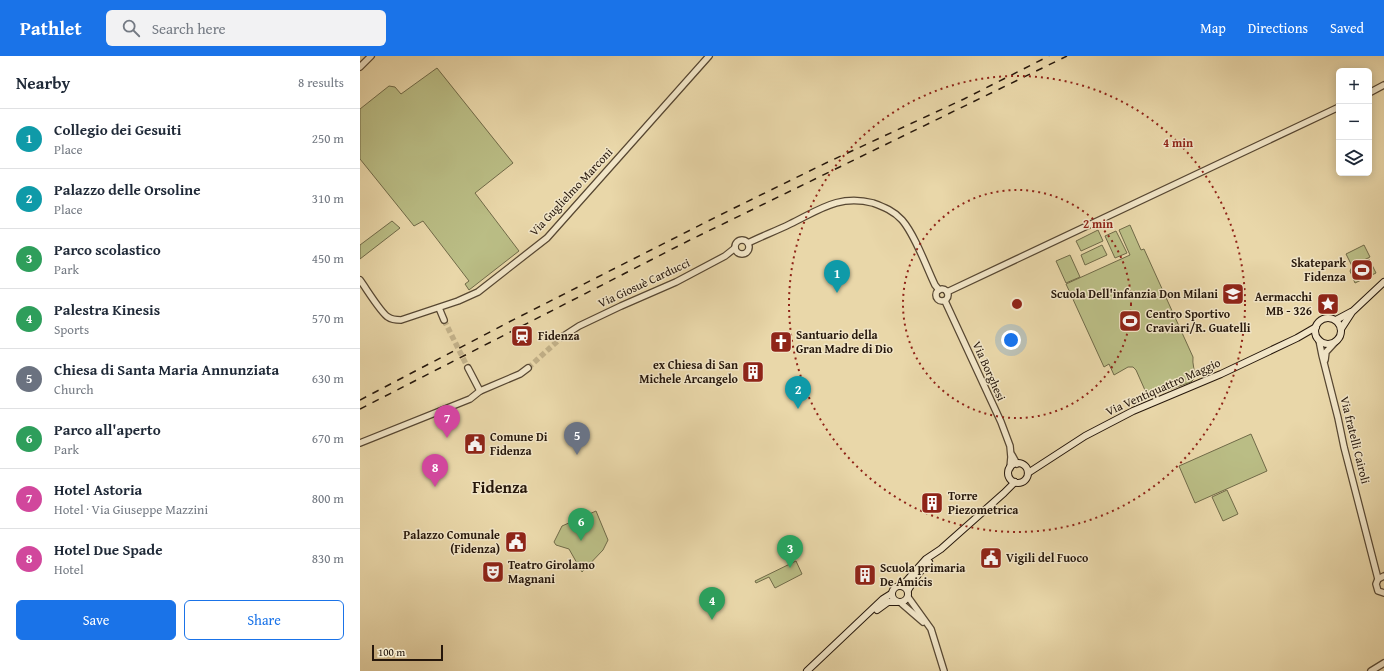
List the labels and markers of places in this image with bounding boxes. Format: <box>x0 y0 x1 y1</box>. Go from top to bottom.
place label: Skatepark Fidenza <box>1291 254 1347 285</box>
sports icon: Skatepark Fidenza <box>1349 257 1375 283</box>
pin: 1 <box>824 260 850 293</box>
school or university icon: Scuola Dell'infanzia Don Milani <box>1220 281 1246 307</box>
place label: Scuola Dell'infanzia Don Milani <box>1051 285 1218 302</box>
place label: Aermacchi MB - 326 <box>1255 288 1312 319</box>
place icon: Aermacchi MB - 326 <box>1315 291 1341 317</box>
centre of rings <box>1010 297 1024 311</box>
place label: Centro Sportivo Craviari/R. Guatelli <box>1146 305 1251 336</box>
sports icon: Centro Sportivo Craviari/R. Guatelli <box>1117 308 1143 334</box>
station icon: Fidenza <box>509 323 535 349</box>
place label: Santuario della Gran Madre di Dio <box>796 326 894 357</box>
place label: Fidenza <box>538 327 581 344</box>
church icon: Santuario della Gran Madre di Dio <box>768 329 794 355</box>
place label: ex Chiesa di San Michele Arcangelo <box>639 356 739 387</box>
building icon: ex Chiesa di San Michele Arcangelo <box>740 359 766 385</box>
pin: 2 <box>785 376 811 409</box>
pin: 7 <box>434 405 460 438</box>
pin: 5 <box>564 422 590 455</box>
place label: Comune Di Fidenza <box>490 428 548 459</box>
public building icon: Comune Di Fidenza <box>462 431 488 457</box>
pin: 8 <box>422 454 448 487</box>
place label: Torre Piezometrica <box>948 487 1019 518</box>
building icon: Torre Piezometrica <box>919 490 945 516</box>
pin: 6 <box>568 508 594 541</box>
place label: Palazzo Comunale (Fidenza) <box>403 526 500 557</box>
public building icon: Palazzo Comunale (Fidenza) <box>503 529 529 555</box>
pin: 3 <box>777 535 803 568</box>
public building icon: Vigili del Fuoco <box>978 545 1004 571</box>
place label: Vigili del Fuoco <box>1006 549 1089 566</box>
place label: Teatro Girolamo Magnani <box>508 556 595 587</box>
theatre icon: Teatro Girolamo Magnani <box>480 559 506 585</box>
place label: Scuola primaria De Amicis <box>880 559 966 590</box>
building icon: Scuola primaria De Amicis <box>852 562 878 588</box>
pin: 4 <box>699 587 725 620</box>

